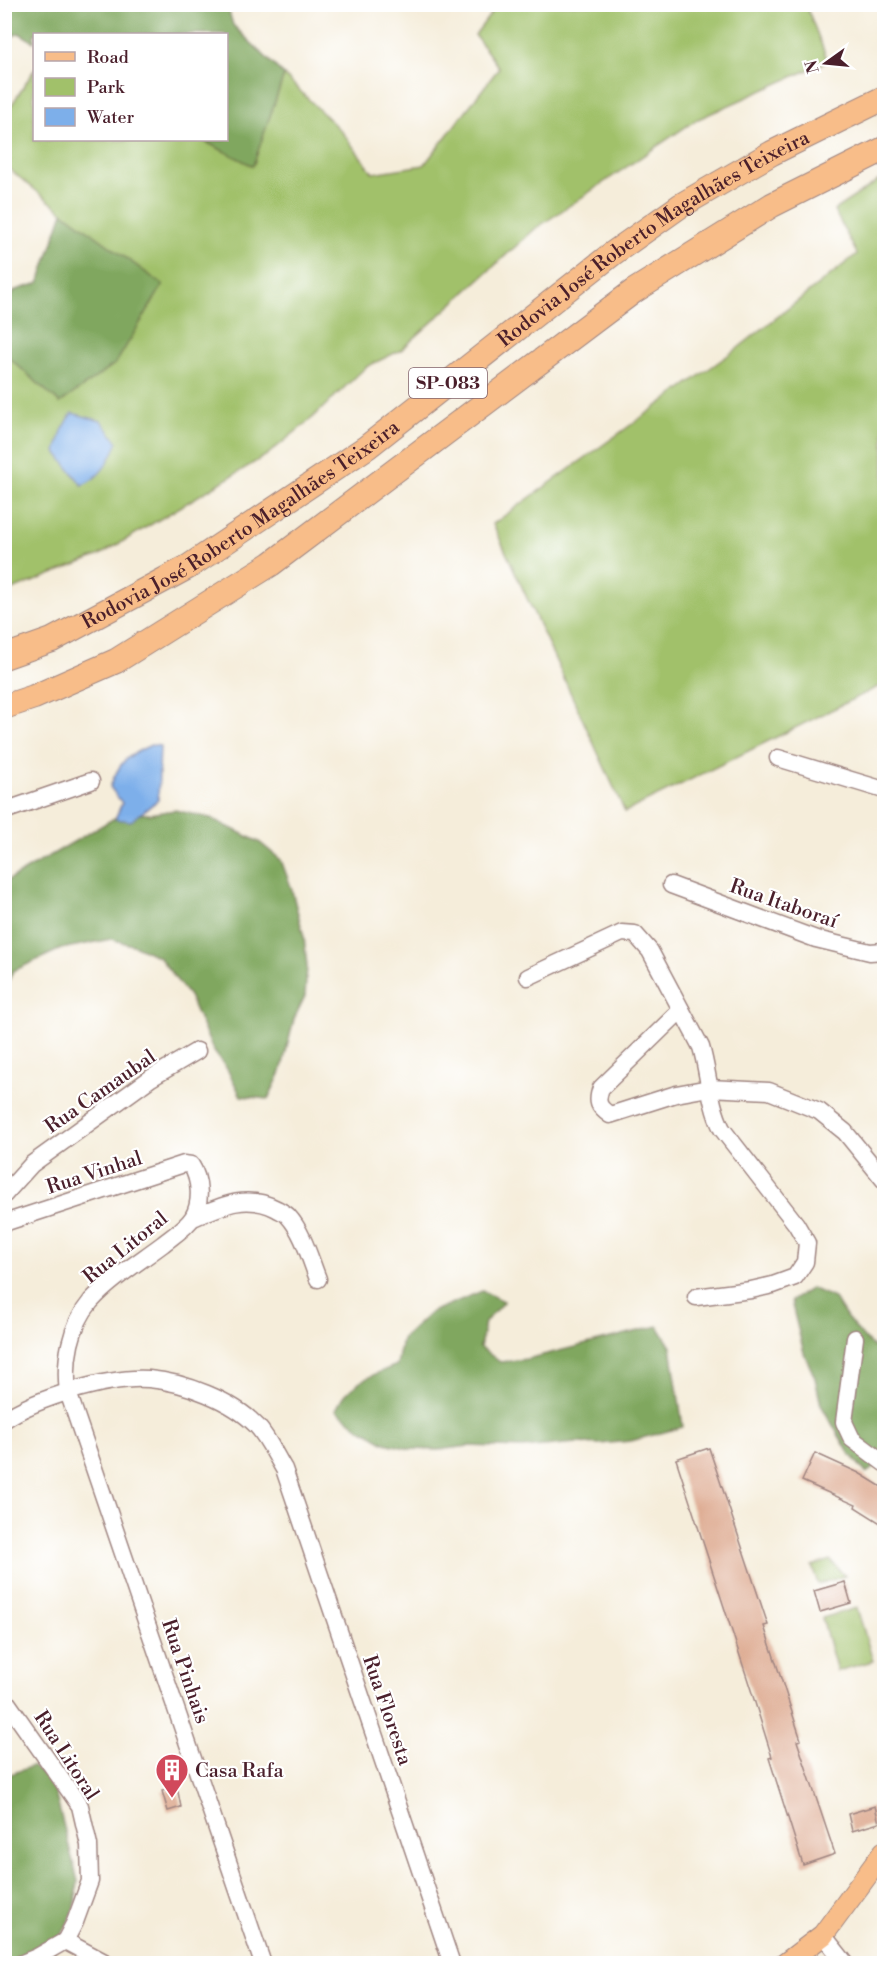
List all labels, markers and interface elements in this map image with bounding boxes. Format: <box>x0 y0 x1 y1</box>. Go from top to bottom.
legend <box>33 33 228 141</box>
north arrow <box>796 33 856 93</box>
text: Road <box>87 46 130 69</box>
text: N <box>801 58 824 75</box>
text: Park <box>87 76 126 99</box>
text: Water <box>86 106 135 129</box>
street label: Rodovia José Roberto Magalhães Teixeira <box>493 125 815 353</box>
road number: SP-083 <box>409 368 487 398</box>
street label: Rodovia José Roberto Magalhães Teixeira <box>78 415 406 636</box>
street label: Rua Itaboraí <box>726 874 842 935</box>
street label: Rua Camaubal <box>41 1045 161 1140</box>
street label: Rua Vinhal <box>43 1146 146 1201</box>
street label: Rua Litoral <box>79 1206 173 1290</box>
street label: Rua Pinhais <box>155 1616 214 1727</box>
street label: Rua Floresta <box>356 1652 417 1770</box>
street label: Rua Litoral <box>28 1706 104 1805</box>
building icon: Casa Rafa <box>154 1752 190 1799</box>
place label: Casa Rafa <box>195 1759 285 1784</box>

